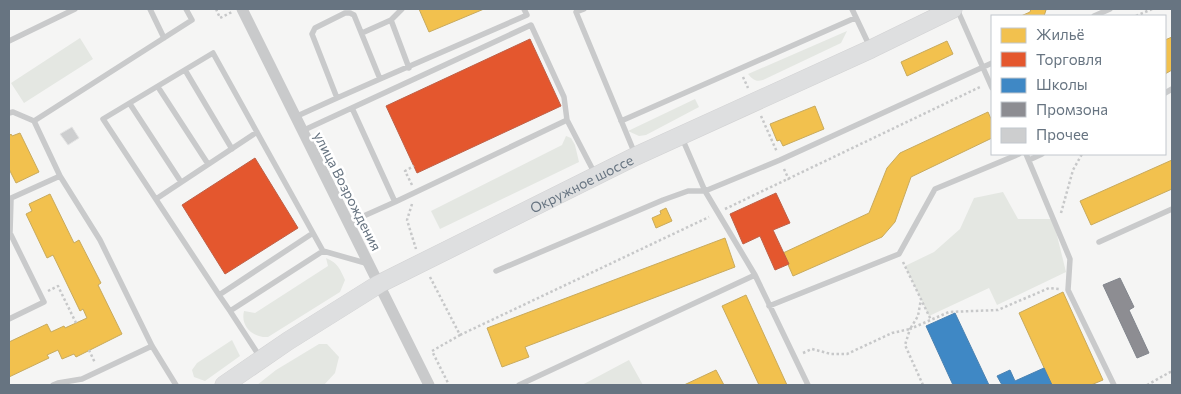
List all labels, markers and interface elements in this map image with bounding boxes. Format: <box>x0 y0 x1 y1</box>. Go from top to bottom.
legend <box>991 15 1166 155</box>
text: Жильё <box>1036 25 1084 43</box>
text: Торговля <box>1036 50 1102 68</box>
text: Школы <box>1036 75 1088 93</box>
text: Промзона <box>1036 100 1108 118</box>
text: Прочее <box>1036 125 1089 143</box>
street label: улица Возрождения <box>311 129 385 253</box>
street label: Окружное шоссе <box>527 150 636 216</box>

